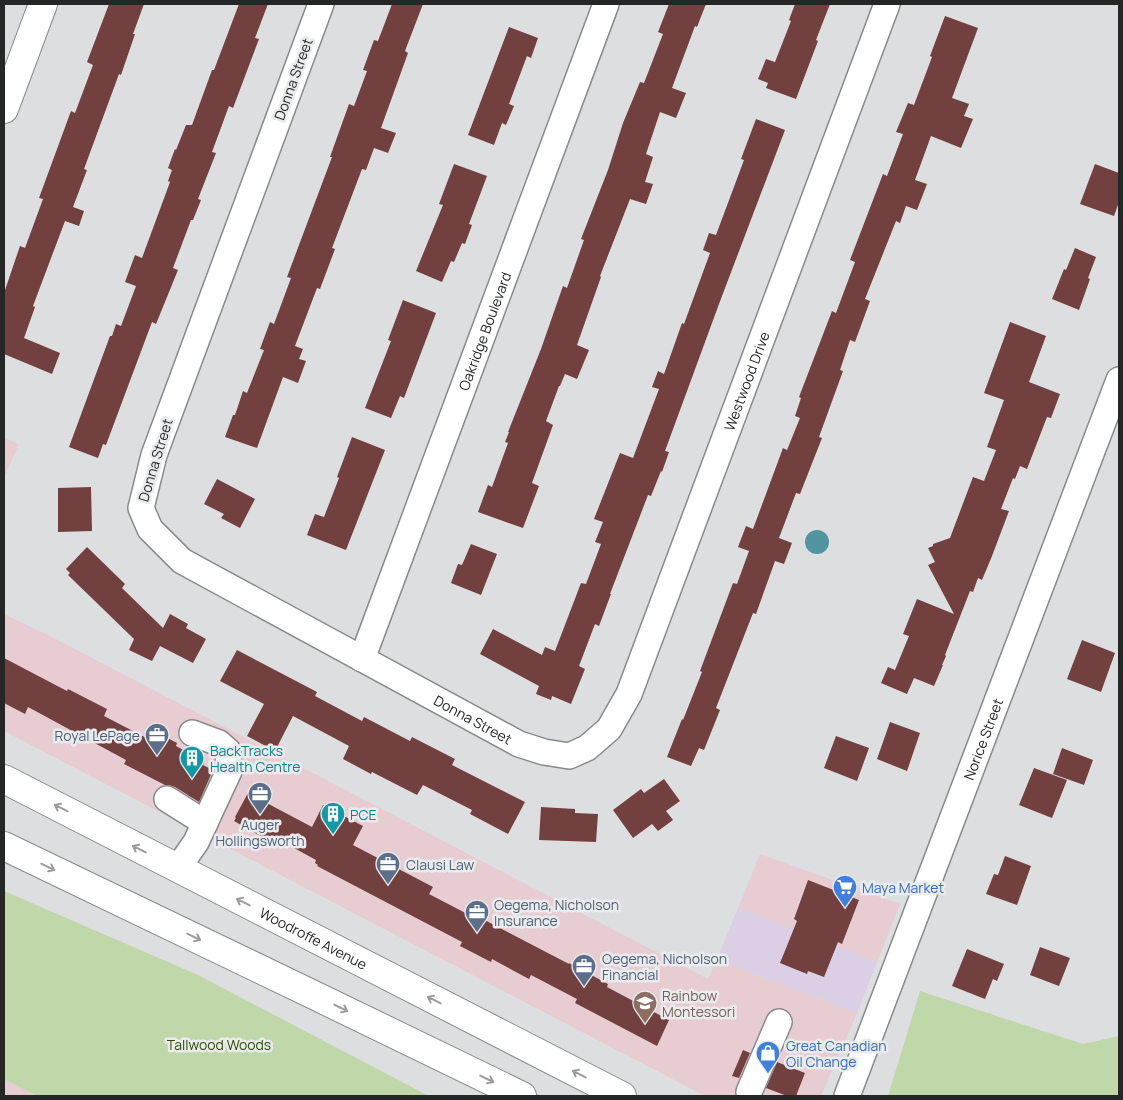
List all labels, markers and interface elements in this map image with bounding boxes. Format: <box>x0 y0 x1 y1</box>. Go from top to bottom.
street label: Donna Street <box>269 35 317 123</box>
street label: Oakridge Boulevard <box>453 269 515 393</box>
street label: Westwood Drive <box>719 329 773 433</box>
street label: Donna Street <box>133 416 177 504</box>
street label: Donna Street <box>431 690 516 748</box>
street label: Norice Street <box>959 695 1007 782</box>
office icon: Royal LePage <box>144 722 170 756</box>
place label: Royal LePage <box>55 726 140 745</box>
place label: BackTracks Health Centre <box>210 741 300 776</box>
building icon: BackTracks Health Centre <box>179 745 205 779</box>
office icon: Auger Hollingsworth <box>247 781 273 815</box>
building icon: PCE <box>320 801 346 835</box>
one-way arrow <box>53 803 68 813</box>
place label: PCE <box>350 805 376 824</box>
place label: Auger Hollingsworth <box>215 815 305 850</box>
one-way arrow <box>132 844 147 854</box>
office icon: Clausi Law <box>375 851 401 885</box>
place label: Clausi Law <box>406 855 474 874</box>
one-way arrow <box>40 862 55 872</box>
supermarket icon: Maya Market <box>832 874 858 908</box>
place label: Maya Market <box>862 878 944 897</box>
place label: Oegema, Nicholson Insurance <box>494 895 619 930</box>
one-way arrow <box>235 897 250 907</box>
office icon: Oegema, Nicholson Insurance <box>464 899 490 933</box>
street label: Woodroffe Avenue <box>257 902 371 973</box>
one-way arrow <box>186 933 201 942</box>
place label: Oegema, Nicholson Financial <box>602 949 727 984</box>
office icon: Oegema, Nicholson Financial <box>571 953 597 987</box>
place label: Rainbow Montessori <box>662 986 735 1021</box>
school or university icon: Rainbow Montessori <box>632 990 658 1024</box>
one-way arrow <box>427 995 442 1004</box>
one-way arrow <box>333 1003 348 1013</box>
park label: Tallwood Woods <box>167 1035 271 1054</box>
place label: Great Canadian Oil Change <box>786 1036 887 1071</box>
shop icon: Great Canadian Oil Change <box>755 1040 781 1074</box>
one-way arrow <box>571 1069 586 1079</box>
one-way arrow <box>479 1074 494 1084</box>

